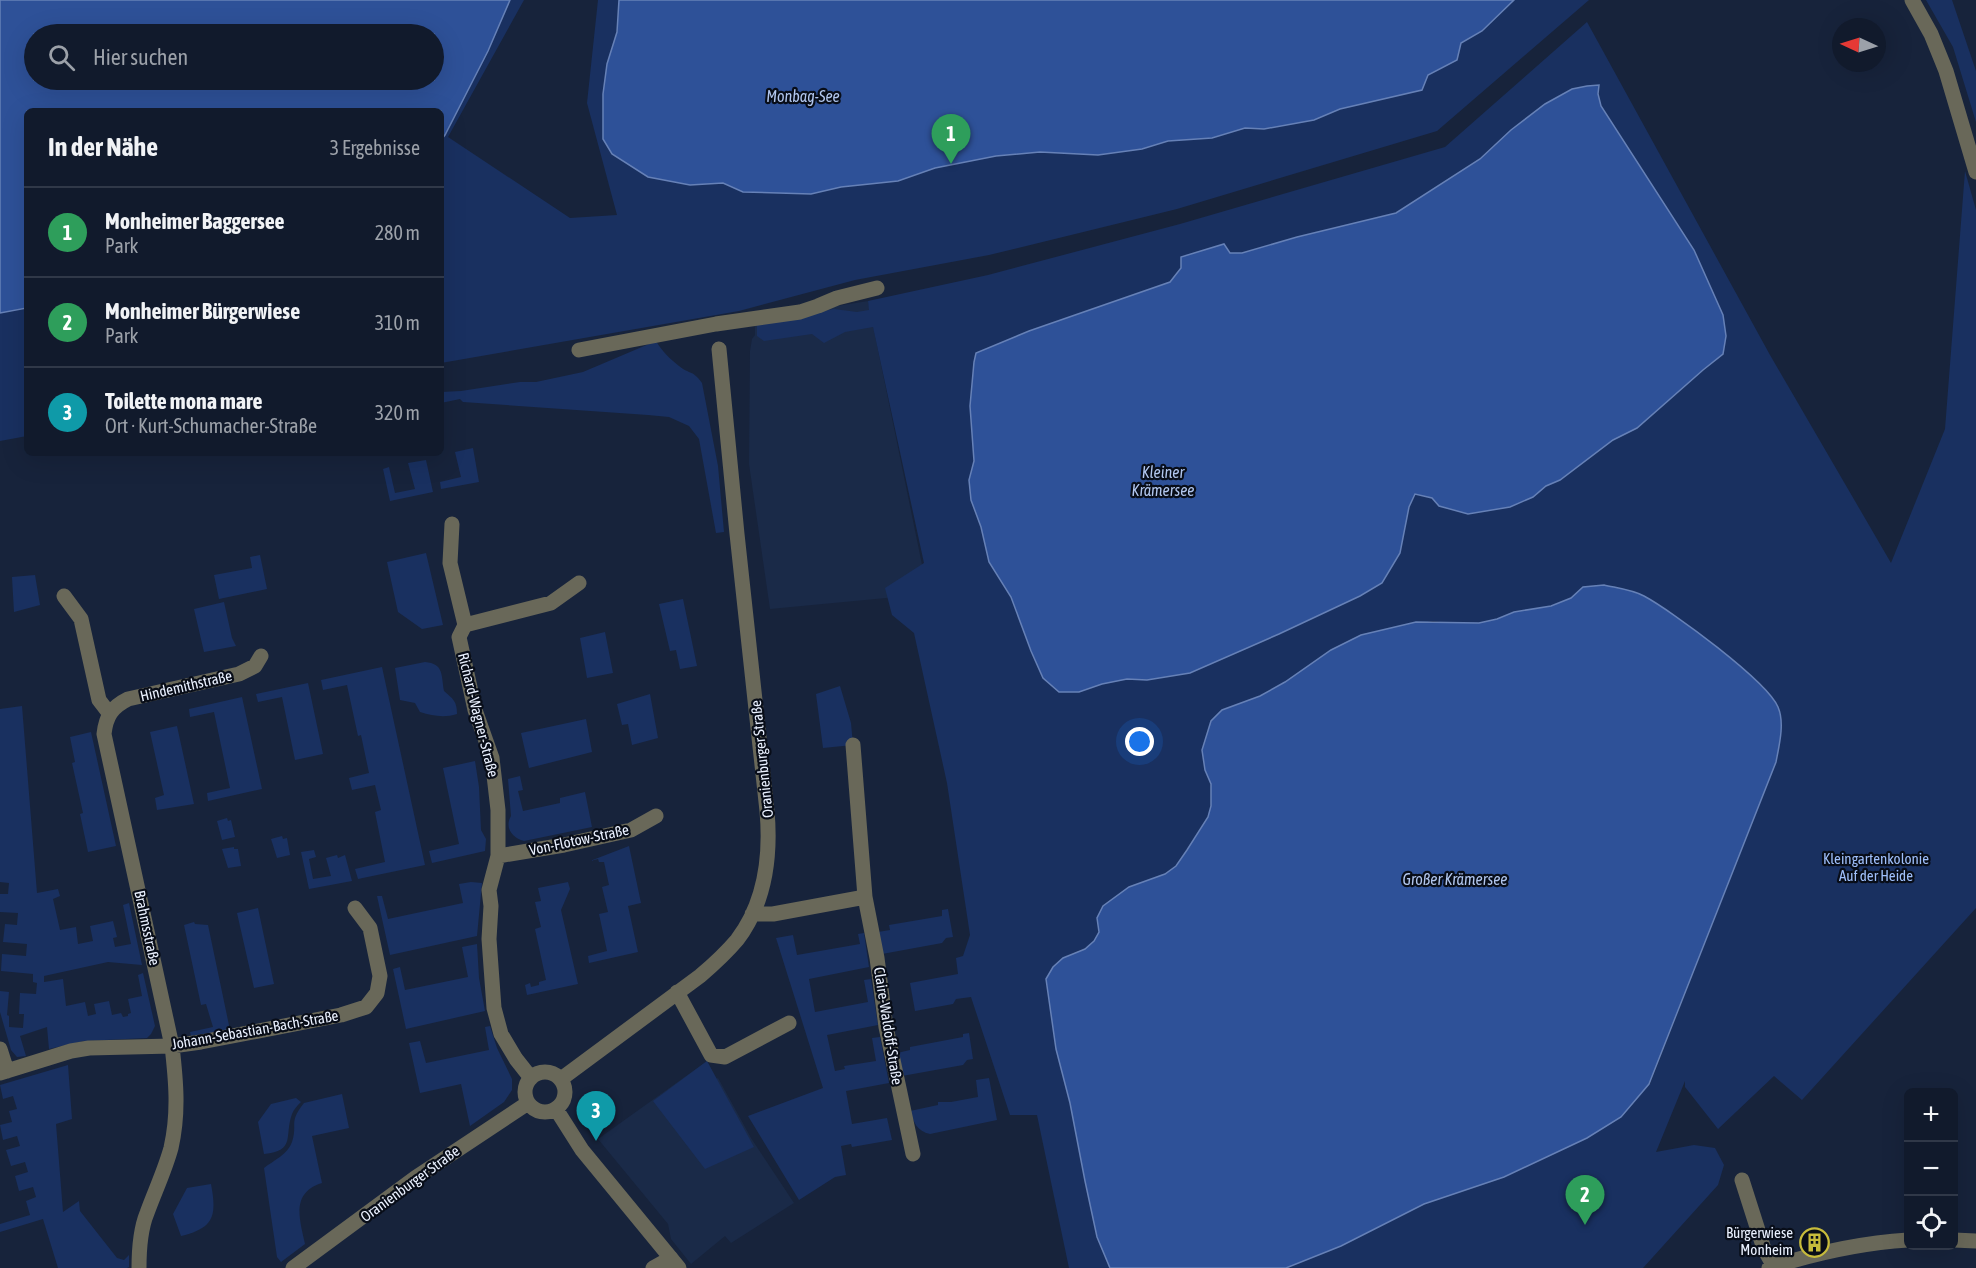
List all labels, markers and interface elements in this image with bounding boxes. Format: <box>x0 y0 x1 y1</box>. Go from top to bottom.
north arrow <box>1832 18 1886 72</box>
search box <box>24 24 444 90</box>
icon: search <box>45 41 78 74</box>
text: Hier suchen <box>93 44 188 70</box>
water label: Monbag-See <box>766 87 840 106</box>
pin: 1 <box>932 114 970 164</box>
text: In der Nähe <box>48 132 158 162</box>
text: 3 Ergebnisse <box>330 136 420 159</box>
text: Monheimer Baggersee <box>105 208 285 234</box>
text: 1 <box>63 221 72 244</box>
text: 280 m <box>375 221 420 244</box>
text: Park <box>105 234 138 257</box>
text: Monheimer Bürgerwiese <box>105 298 300 324</box>
text: 2 <box>63 311 72 334</box>
text: 310 m <box>375 311 420 334</box>
text: Park <box>105 324 138 347</box>
text: Toilette mona mare <box>105 388 262 414</box>
text: 3 <box>63 401 72 424</box>
text: 320 m <box>375 401 420 424</box>
text: Ort · Kurt-Schumacher-Straße <box>105 414 317 437</box>
water label: Kleiner Krämersee <box>1132 463 1194 499</box>
street label: Richard-Wagner-Straße <box>455 651 502 779</box>
street label: Hindemithstraße <box>138 667 234 704</box>
street label: Oranienburger Straße <box>747 699 776 819</box>
your location <box>1125 727 1154 756</box>
street label: Von-Flotow-Straße <box>528 821 630 858</box>
park label: Kleingartenkolonie Auf der Heide <box>1823 850 1929 884</box>
water label: Großer Krämersee <box>1403 870 1507 888</box>
street label: Brahmsstraße <box>131 889 164 967</box>
street label: Claire-Waldoff-Straße <box>871 966 906 1086</box>
street label: Johann-Sebastian-Bach-Straße <box>170 1006 340 1053</box>
map controls <box>1904 1088 1958 1250</box>
button: + <box>1904 1088 1958 1142</box>
pin: 3 <box>576 1092 616 1141</box>
street label: Oranienburger Straße <box>357 1142 463 1225</box>
button: − <box>1904 1142 1958 1196</box>
pin: 2 <box>1566 1176 1604 1225</box>
button: locate <box>1904 1196 1958 1250</box>
place label: Bürgerwiese Monheim <box>1726 1224 1793 1258</box>
building icon: Bürgerwiese Monheim <box>1798 1226 1830 1258</box>

